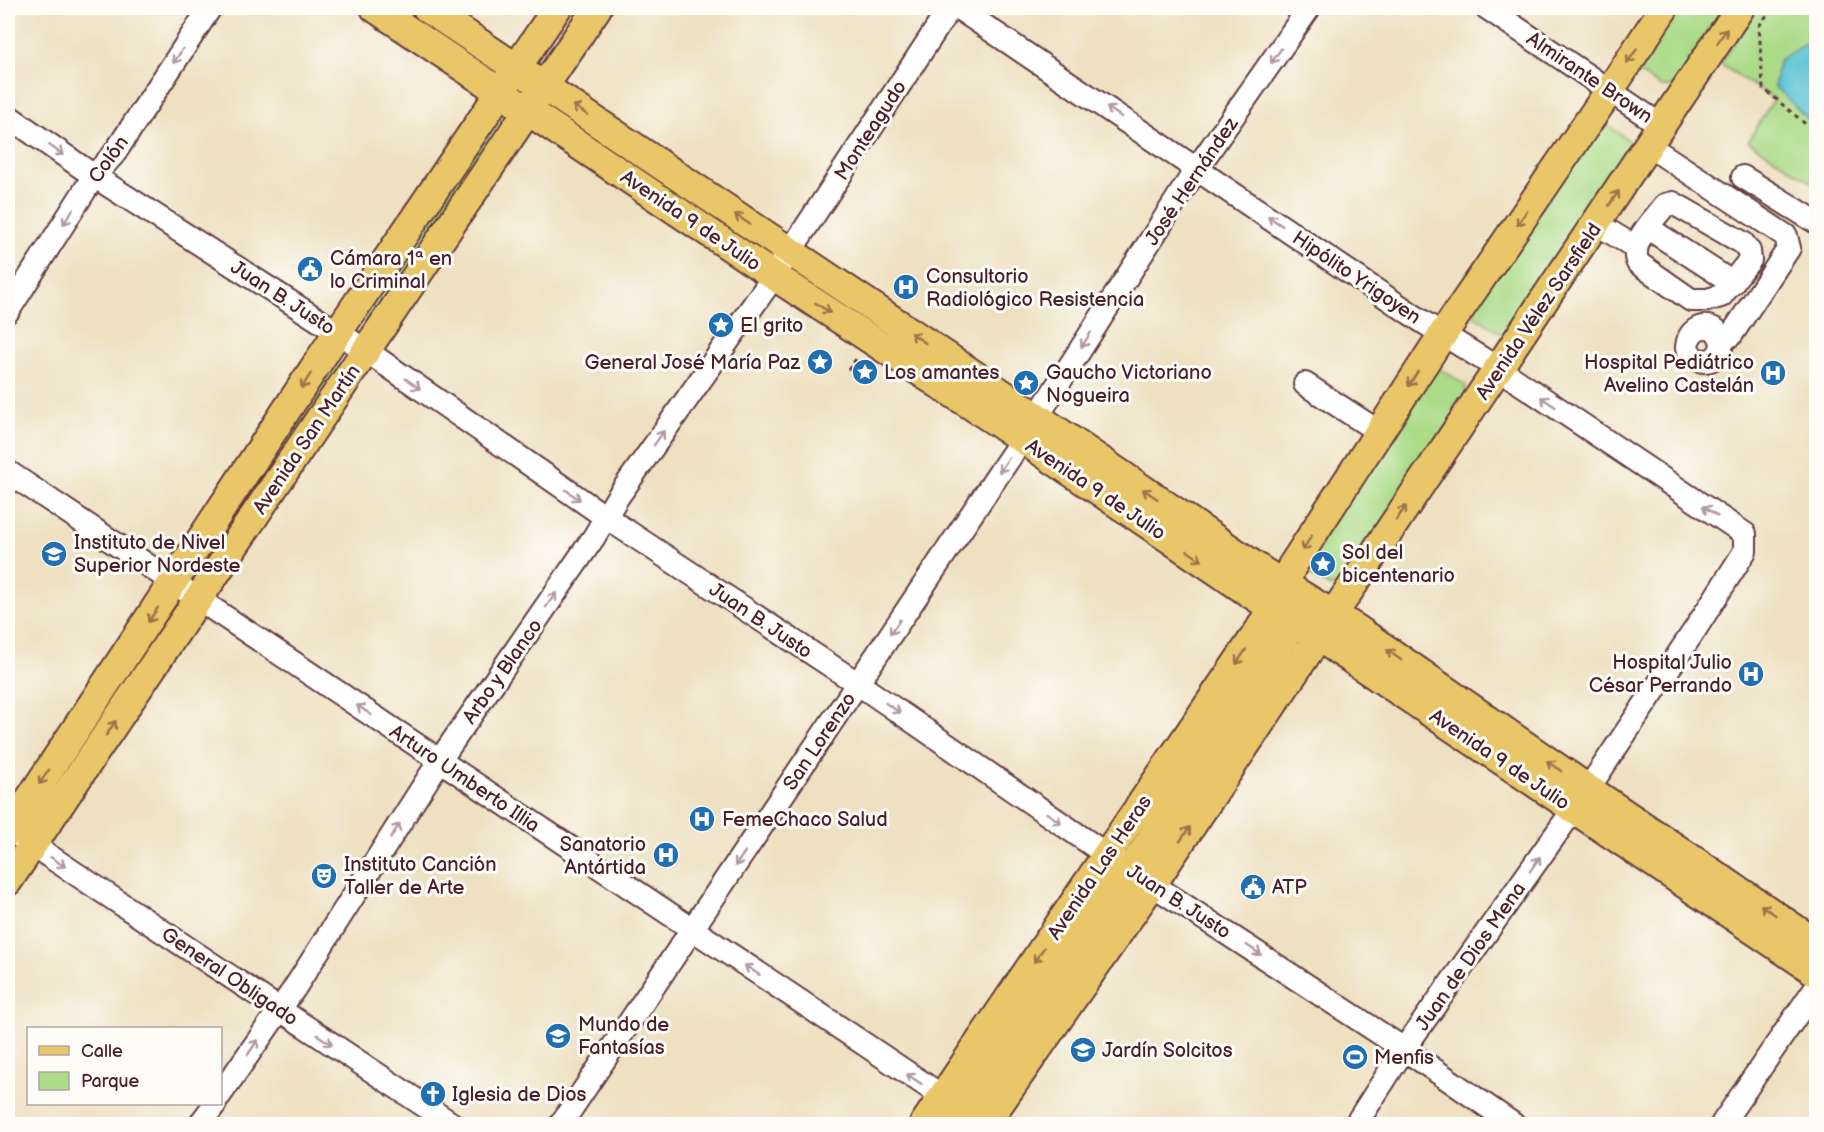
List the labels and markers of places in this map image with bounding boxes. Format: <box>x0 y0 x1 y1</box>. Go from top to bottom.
place label: Cámara 1ª en lo Criminal <box>330 247 452 294</box>
public building icon: Cámara 1ª en lo Criminal <box>295 254 325 284</box>
place label: Consultorio Radiológico Resistencia <box>926 265 1144 312</box>
hospital icon: Consultorio Radiológico Resistencia <box>891 272 921 302</box>
place icon: El grito <box>706 310 736 340</box>
place label: El grito <box>740 314 803 338</box>
place icon: General José María Paz <box>805 347 835 377</box>
place label: General José María Paz <box>584 351 800 375</box>
place label: Hospital Pediátrico Avelino Castelán <box>1584 351 1754 398</box>
place icon: Los amantes <box>850 357 880 387</box>
hospital icon: Hospital Pediátrico Avelino Castelán <box>1758 358 1788 388</box>
place label: Los amantes <box>884 361 999 385</box>
place label: Gaucho Victoriano Nogueira <box>1046 361 1212 408</box>
place icon: Gaucho Victoriano Nogueira <box>1011 368 1041 398</box>
place label: Instituto de Nivel Superior Nordeste <box>74 531 241 578</box>
school or university icon: Instituto de Nivel Superior Nordeste <box>39 539 69 569</box>
place label: Sol del bicentenario <box>1342 541 1455 588</box>
place icon: Sol del bicentenario <box>1308 549 1338 579</box>
place label: Hospital Julio César Perrando <box>1589 651 1732 698</box>
hospital icon: Hospital Julio César Perrando <box>1736 659 1766 689</box>
hospital icon: FemeChaco Salud <box>687 804 717 834</box>
place label: FemeChaco Salud <box>722 808 888 832</box>
place label: Sanatorio Antártida <box>560 833 646 880</box>
hospital icon: Sanatorio Antártida <box>651 840 681 870</box>
place label: Instituto Canción Taller de Arte <box>344 853 497 900</box>
theatre icon: Instituto Canción Taller de Arte <box>309 861 339 891</box>
public building icon: ATP <box>1238 872 1268 902</box>
place label: ATP <box>1272 876 1307 900</box>
place label: Mundo de Fantasías <box>578 1013 669 1060</box>
school or university icon: Mundo de Fantasías <box>543 1021 573 1051</box>
school or university icon: Jardín Solcitos <box>1068 1035 1098 1065</box>
place label: Jardín Solcitos <box>1102 1039 1233 1063</box>
sports icon: Menfis <box>1340 1042 1370 1072</box>
place label: Menfis <box>1374 1046 1434 1070</box>
church icon: Iglesia de Dios <box>418 1079 448 1109</box>
place label: Iglesia de Dios <box>452 1083 587 1107</box>

